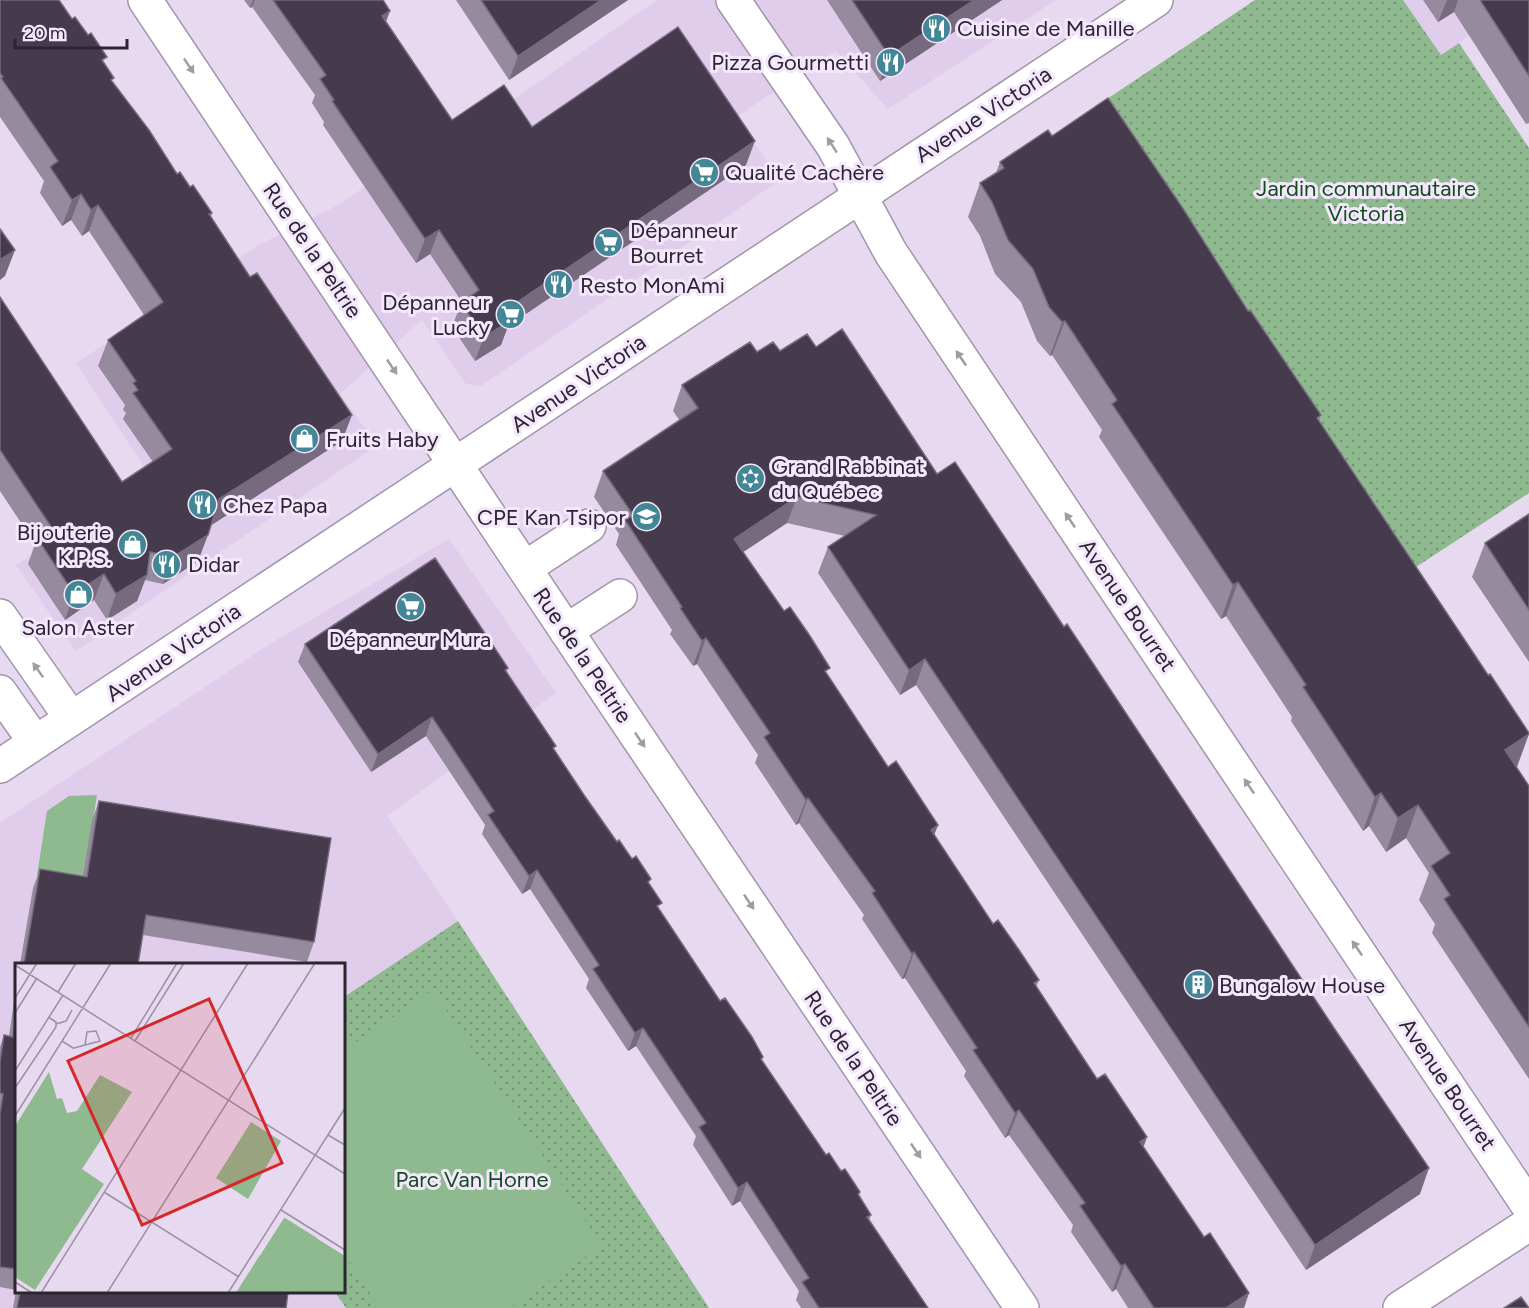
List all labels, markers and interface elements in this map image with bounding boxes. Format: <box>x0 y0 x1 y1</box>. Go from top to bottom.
scale bar <box>15 12 128 50</box>
restaurant icon: Cuisine de Manille <box>920 12 952 44</box>
place label: Cuisine de Manille <box>957 15 1135 42</box>
text: 20 m <box>24 22 65 44</box>
restaurant icon: Pizza Gourmetti <box>874 46 906 78</box>
place label: Pizza Gourmetti <box>711 49 869 76</box>
one-way arrow <box>183 58 194 74</box>
street label: Avenue Victoria <box>910 60 1056 168</box>
one-way arrow <box>827 137 838 153</box>
supermarket icon: Qualité Cachère <box>688 156 720 188</box>
place label: Qualité Cachère <box>725 159 884 186</box>
park label: Jardin communautaire Victoria <box>1256 175 1476 227</box>
street label: Rue de la Peltrie <box>257 177 368 323</box>
place label: Dépanneur Bourret <box>630 217 738 269</box>
supermarket icon: Dépanneur Bourret <box>593 227 625 259</box>
restaurant icon: Resto MonAmi <box>543 269 575 301</box>
place label: Resto MonAmi <box>580 272 725 299</box>
place label: Dépanneur Lucky <box>382 289 491 341</box>
supermarket icon: Dépanneur Lucky <box>495 299 527 331</box>
street label: Avenue Victoria <box>506 328 651 438</box>
one-way arrow <box>956 349 967 366</box>
one-way arrow <box>386 359 397 375</box>
shop icon: Fruits Haby <box>289 423 321 455</box>
place label: Fruits Haby <box>326 426 439 453</box>
place label: Grand Rabbinat du Québec <box>771 453 925 505</box>
synagogue icon: Grand Rabbinat du Québec <box>734 463 766 495</box>
restaurant icon: Chez Papa <box>186 489 218 521</box>
place label: Chez Papa <box>223 492 327 519</box>
school or university icon: CPE Kan Tsipor <box>631 501 663 533</box>
place label: CPE Kan Tsipor <box>477 504 627 531</box>
one-way arrow <box>1064 512 1076 528</box>
place label: Bijouterie K.P.S. <box>17 519 111 571</box>
shop icon: Bijouterie K.P.S. <box>116 529 148 561</box>
street label: Avenue Bourret <box>1073 534 1182 676</box>
restaurant icon: Didar <box>151 548 183 580</box>
place label: Didar <box>188 551 240 578</box>
shop icon: Salon Aster <box>62 579 94 611</box>
street label: Rue de la Peltrie <box>527 582 638 728</box>
supermarket icon: Dépanneur Mura <box>394 591 426 623</box>
street label: Avenue Victoria <box>101 597 246 707</box>
place label: Salon Aster <box>22 614 135 641</box>
place label: Dépanneur Mura <box>329 626 491 653</box>
one-way arrow <box>32 663 44 679</box>
one-way arrow <box>634 732 645 748</box>
one-way arrow <box>1243 779 1255 795</box>
one-way arrow <box>743 893 755 909</box>
one-way arrow <box>1351 941 1363 957</box>
inset map <box>15 963 345 1293</box>
building icon: Bungalow House <box>1182 969 1214 1001</box>
place label: Bungalow House <box>1219 972 1385 999</box>
street label: Rue de la Peltrie <box>798 985 909 1131</box>
street label: Avenue Bourret <box>1393 1013 1502 1155</box>
one-way arrow <box>911 1143 922 1159</box>
park label: Parc Van Horne <box>396 1166 548 1193</box>

